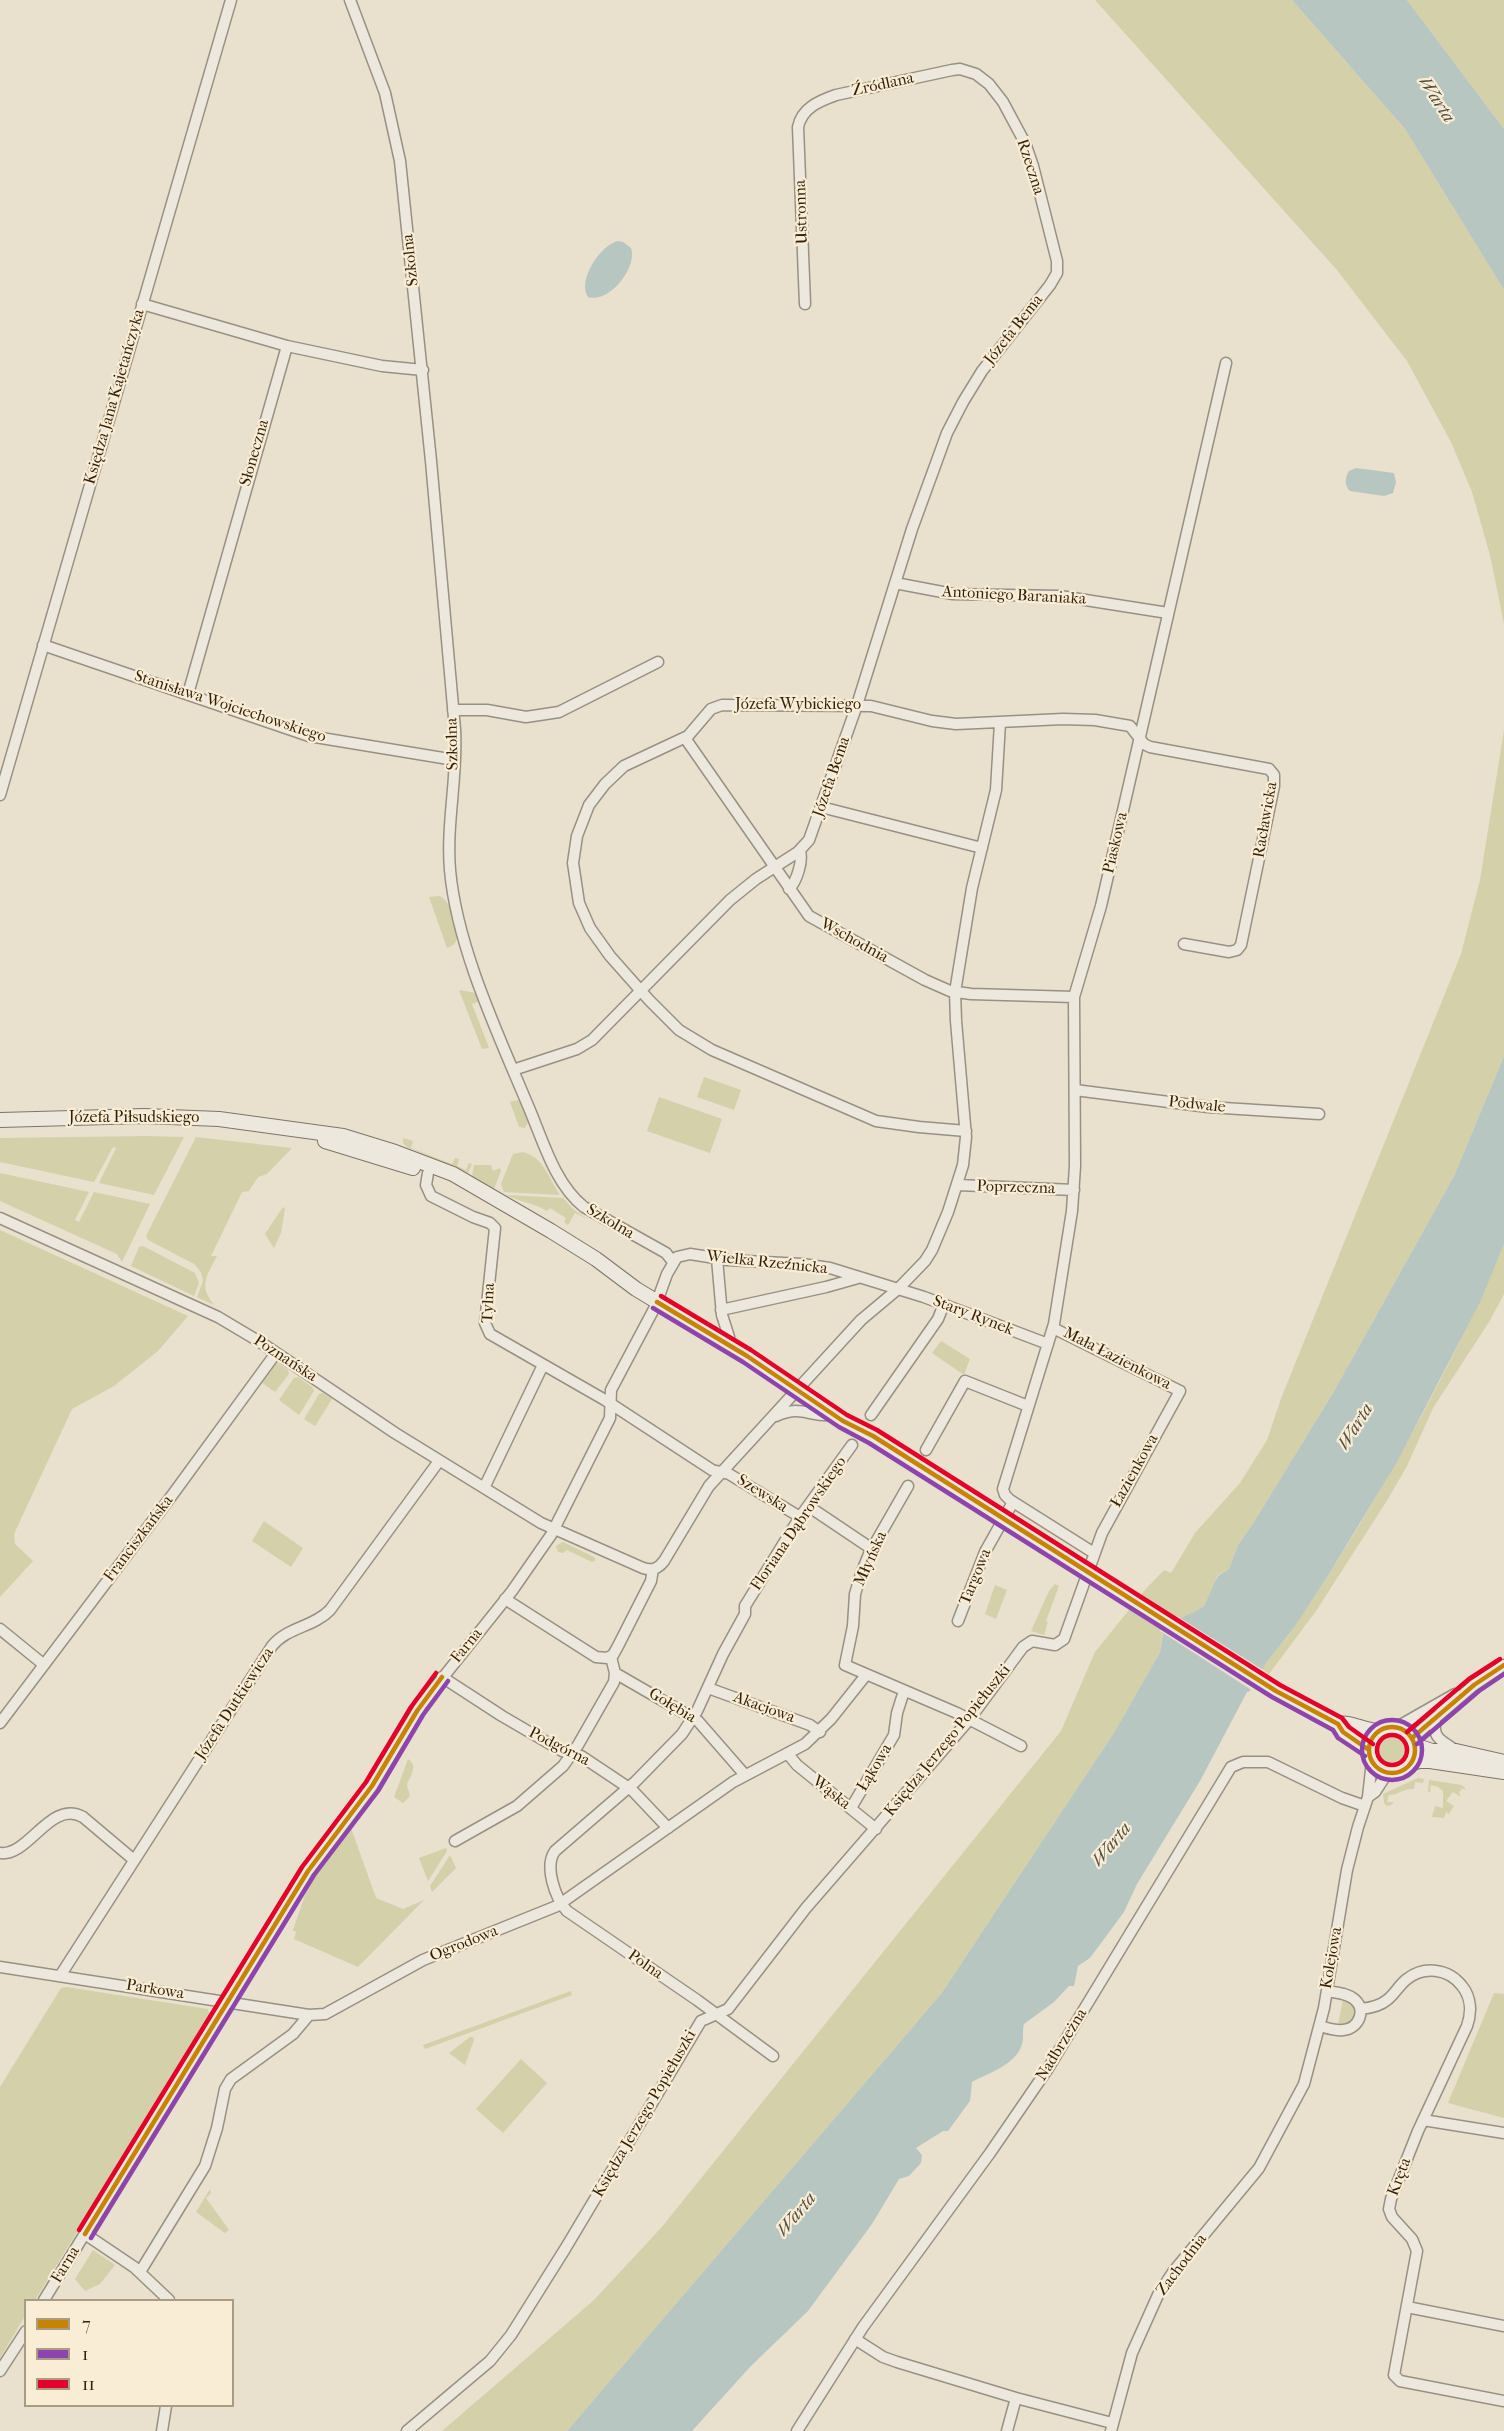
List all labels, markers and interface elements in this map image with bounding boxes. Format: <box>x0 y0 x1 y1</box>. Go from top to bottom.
street label: Źródlana <box>850 69 916 101</box>
water label: Warta <box>1413 73 1459 127</box>
street label: Rzeczna <box>1012 137 1048 197</box>
street label: Ustronna <box>791 179 813 245</box>
street label: Szkolna <box>399 233 423 287</box>
street label: Józefa Bema <box>981 291 1047 369</box>
street label: Księdza Jana Kajetańczyka <box>81 307 149 487</box>
street label: Słoneczna <box>236 417 274 489</box>
street label: Antoniego Baraniaka <box>942 583 1086 609</box>
street label: Stanisława Wojciechowskiego <box>132 667 328 747</box>
street label: Józefa Wybickiego <box>735 695 861 715</box>
street label: Szkolna <box>443 718 463 770</box>
street label: Józefa Bema <box>809 734 855 820</box>
street label: Racławicka <box>1250 780 1282 860</box>
street label: Piaskowa <box>1100 810 1132 876</box>
street label: Wschodnia <box>817 914 891 968</box>
street label: Podwale <box>1167 1092 1227 1118</box>
street label: Józefa Piłsudskiego <box>69 1108 199 1128</box>
street label: Poprzeczna <box>976 1177 1056 1199</box>
street label: Szkolna <box>583 1200 637 1244</box>
street label: Wielka Rzeźnicka <box>705 1247 829 1279</box>
street label: Tylna <box>478 1283 500 1323</box>
street label: Stary Rynek <box>930 1292 1016 1340</box>
street label: Mała Łazienkowa <box>1060 1324 1174 1394</box>
street label: Poznańska <box>250 1331 320 1387</box>
water label: Warta <box>1333 1400 1379 1454</box>
street label: Łazienkowa <box>1107 1431 1163 1511</box>
street label: Floriana Dąbrowskiego <box>747 1453 851 1595</box>
street label: Szewska <box>733 1471 791 1517</box>
street label: Franciszkańska <box>100 1492 178 1586</box>
street label: Młyńska <box>850 1529 892 1589</box>
street label: Targowa <box>956 1546 996 1608</box>
street label: Farna <box>447 1625 487 1667</box>
street label: Józefa Dutkiewicza <box>191 1644 279 1764</box>
street label: Księdza Jerzego Popiełuszki <box>881 1661 1015 1821</box>
street label: Gołębia <box>645 1684 699 1728</box>
street label: Akacjowa <box>731 1688 797 1728</box>
street label: Podgórna <box>525 1723 593 1771</box>
street label: Łąkowa <box>853 1741 897 1795</box>
street label: Wąska <box>808 1772 854 1814</box>
water label: Warta <box>1088 1819 1136 1871</box>
street label: Ogrodowa <box>427 1922 501 1966</box>
street label: Kolejowa <box>1317 1926 1347 1990</box>
street label: Polna <box>624 1946 666 1984</box>
street label: Parkowa <box>125 1976 185 2004</box>
street label: Nadbrzeżna <box>1032 2005 1092 2085</box>
street label: Księdza Jerzego Popiełuszki <box>589 2027 701 2201</box>
street label: Kręta <box>1384 2155 1416 2199</box>
water label: Warta <box>773 2189 821 2241</box>
street label: Zachodnia <box>1153 2230 1211 2300</box>
street label: Farna <box>48 2243 84 2287</box>
legend <box>24 2299 234 2407</box>
text: 7 <box>82 2314 91 2335</box>
text: 1 <box>82 2344 88 2365</box>
text: 11 <box>82 2374 95 2395</box>

